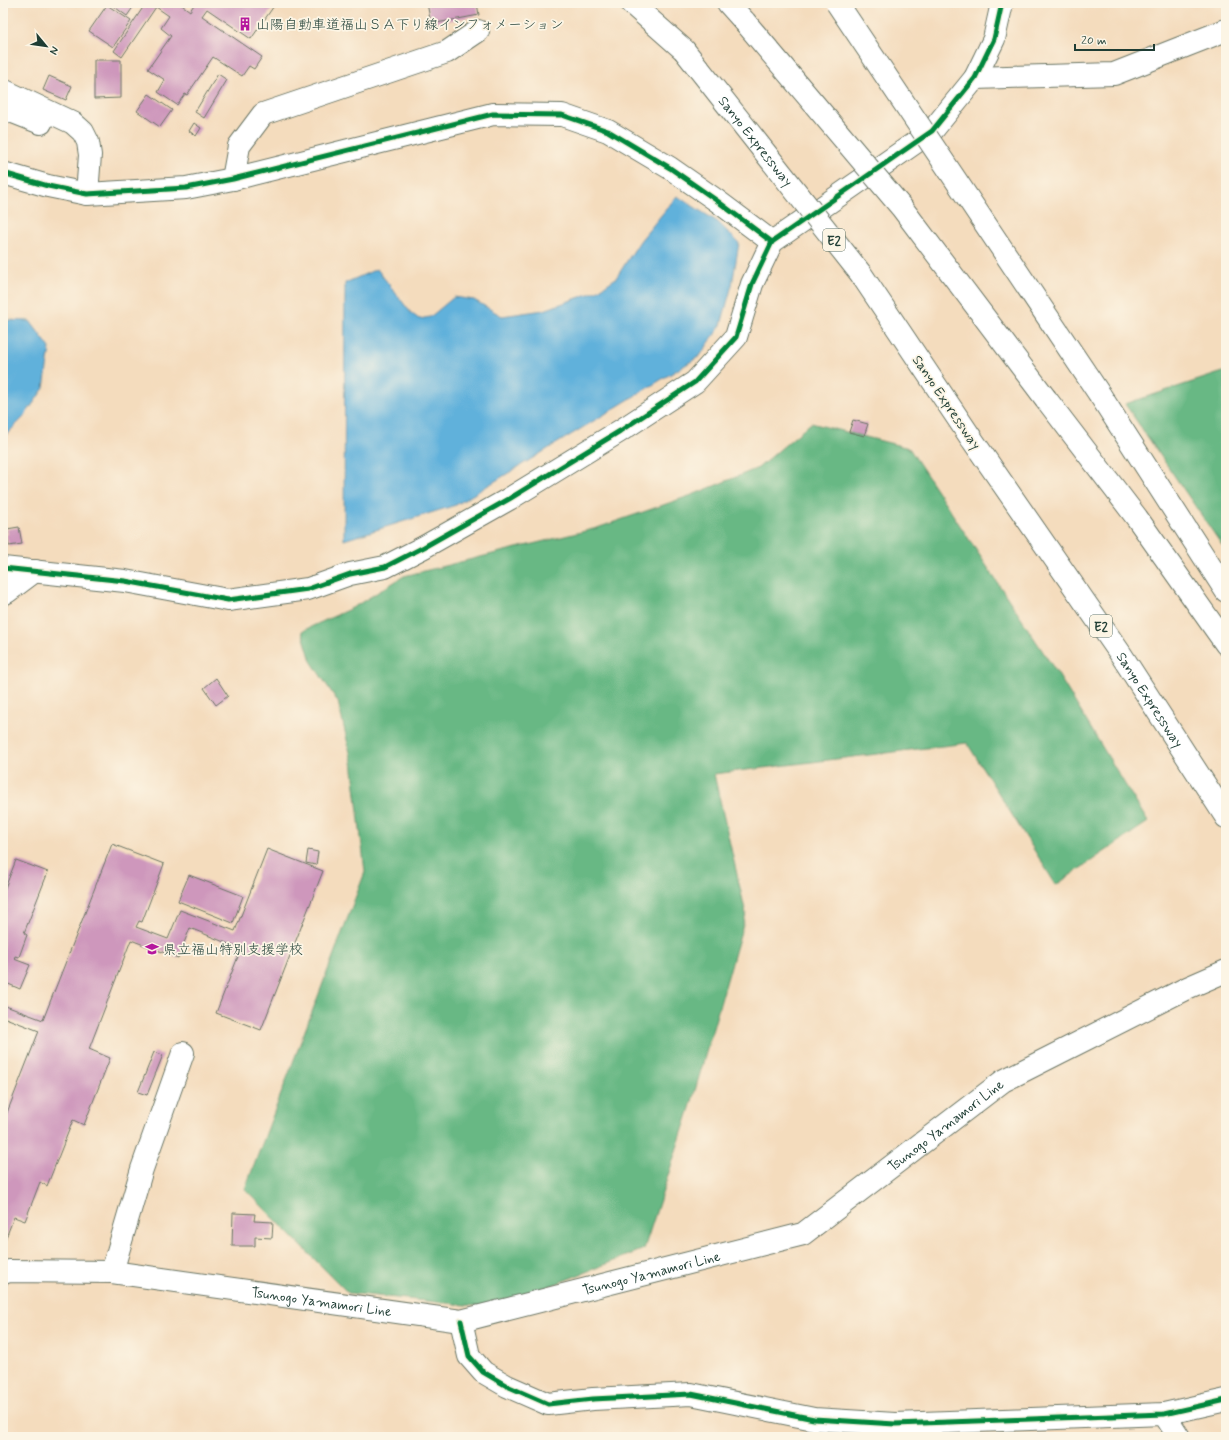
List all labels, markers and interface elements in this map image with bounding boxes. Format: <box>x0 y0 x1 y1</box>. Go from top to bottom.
building icon: 山陽自動車道福山ＳＡ下り線インフォメーション <box>237 16 253 32</box>
place label: 山陽自動車道福山ＳＡ下り線インフォメーション <box>256 16 564 34</box>
north arrow <box>26 26 66 66</box>
scale bar <box>1075 26 1154 52</box>
text: 20 m <box>1081 33 1107 49</box>
text: N <box>46 44 62 57</box>
street label: Sanyo Expressway <box>714 93 796 190</box>
road number: E2 <box>823 229 845 251</box>
street label: Sanyo Expressway <box>908 352 984 453</box>
road number: E2 <box>1090 615 1112 637</box>
street label: Sanyo Expressway <box>1112 649 1187 751</box>
school or university icon: 県立福山特別支援学校 <box>144 941 160 957</box>
place label: 県立福山特別支援学校 <box>163 941 303 959</box>
street label: Tsunogo Yamamori Line <box>884 1075 1008 1176</box>
street label: Tsunogo Yamamori Line <box>581 1247 723 1300</box>
street label: Tsunogo Yamamori Line <box>250 1284 393 1321</box>

